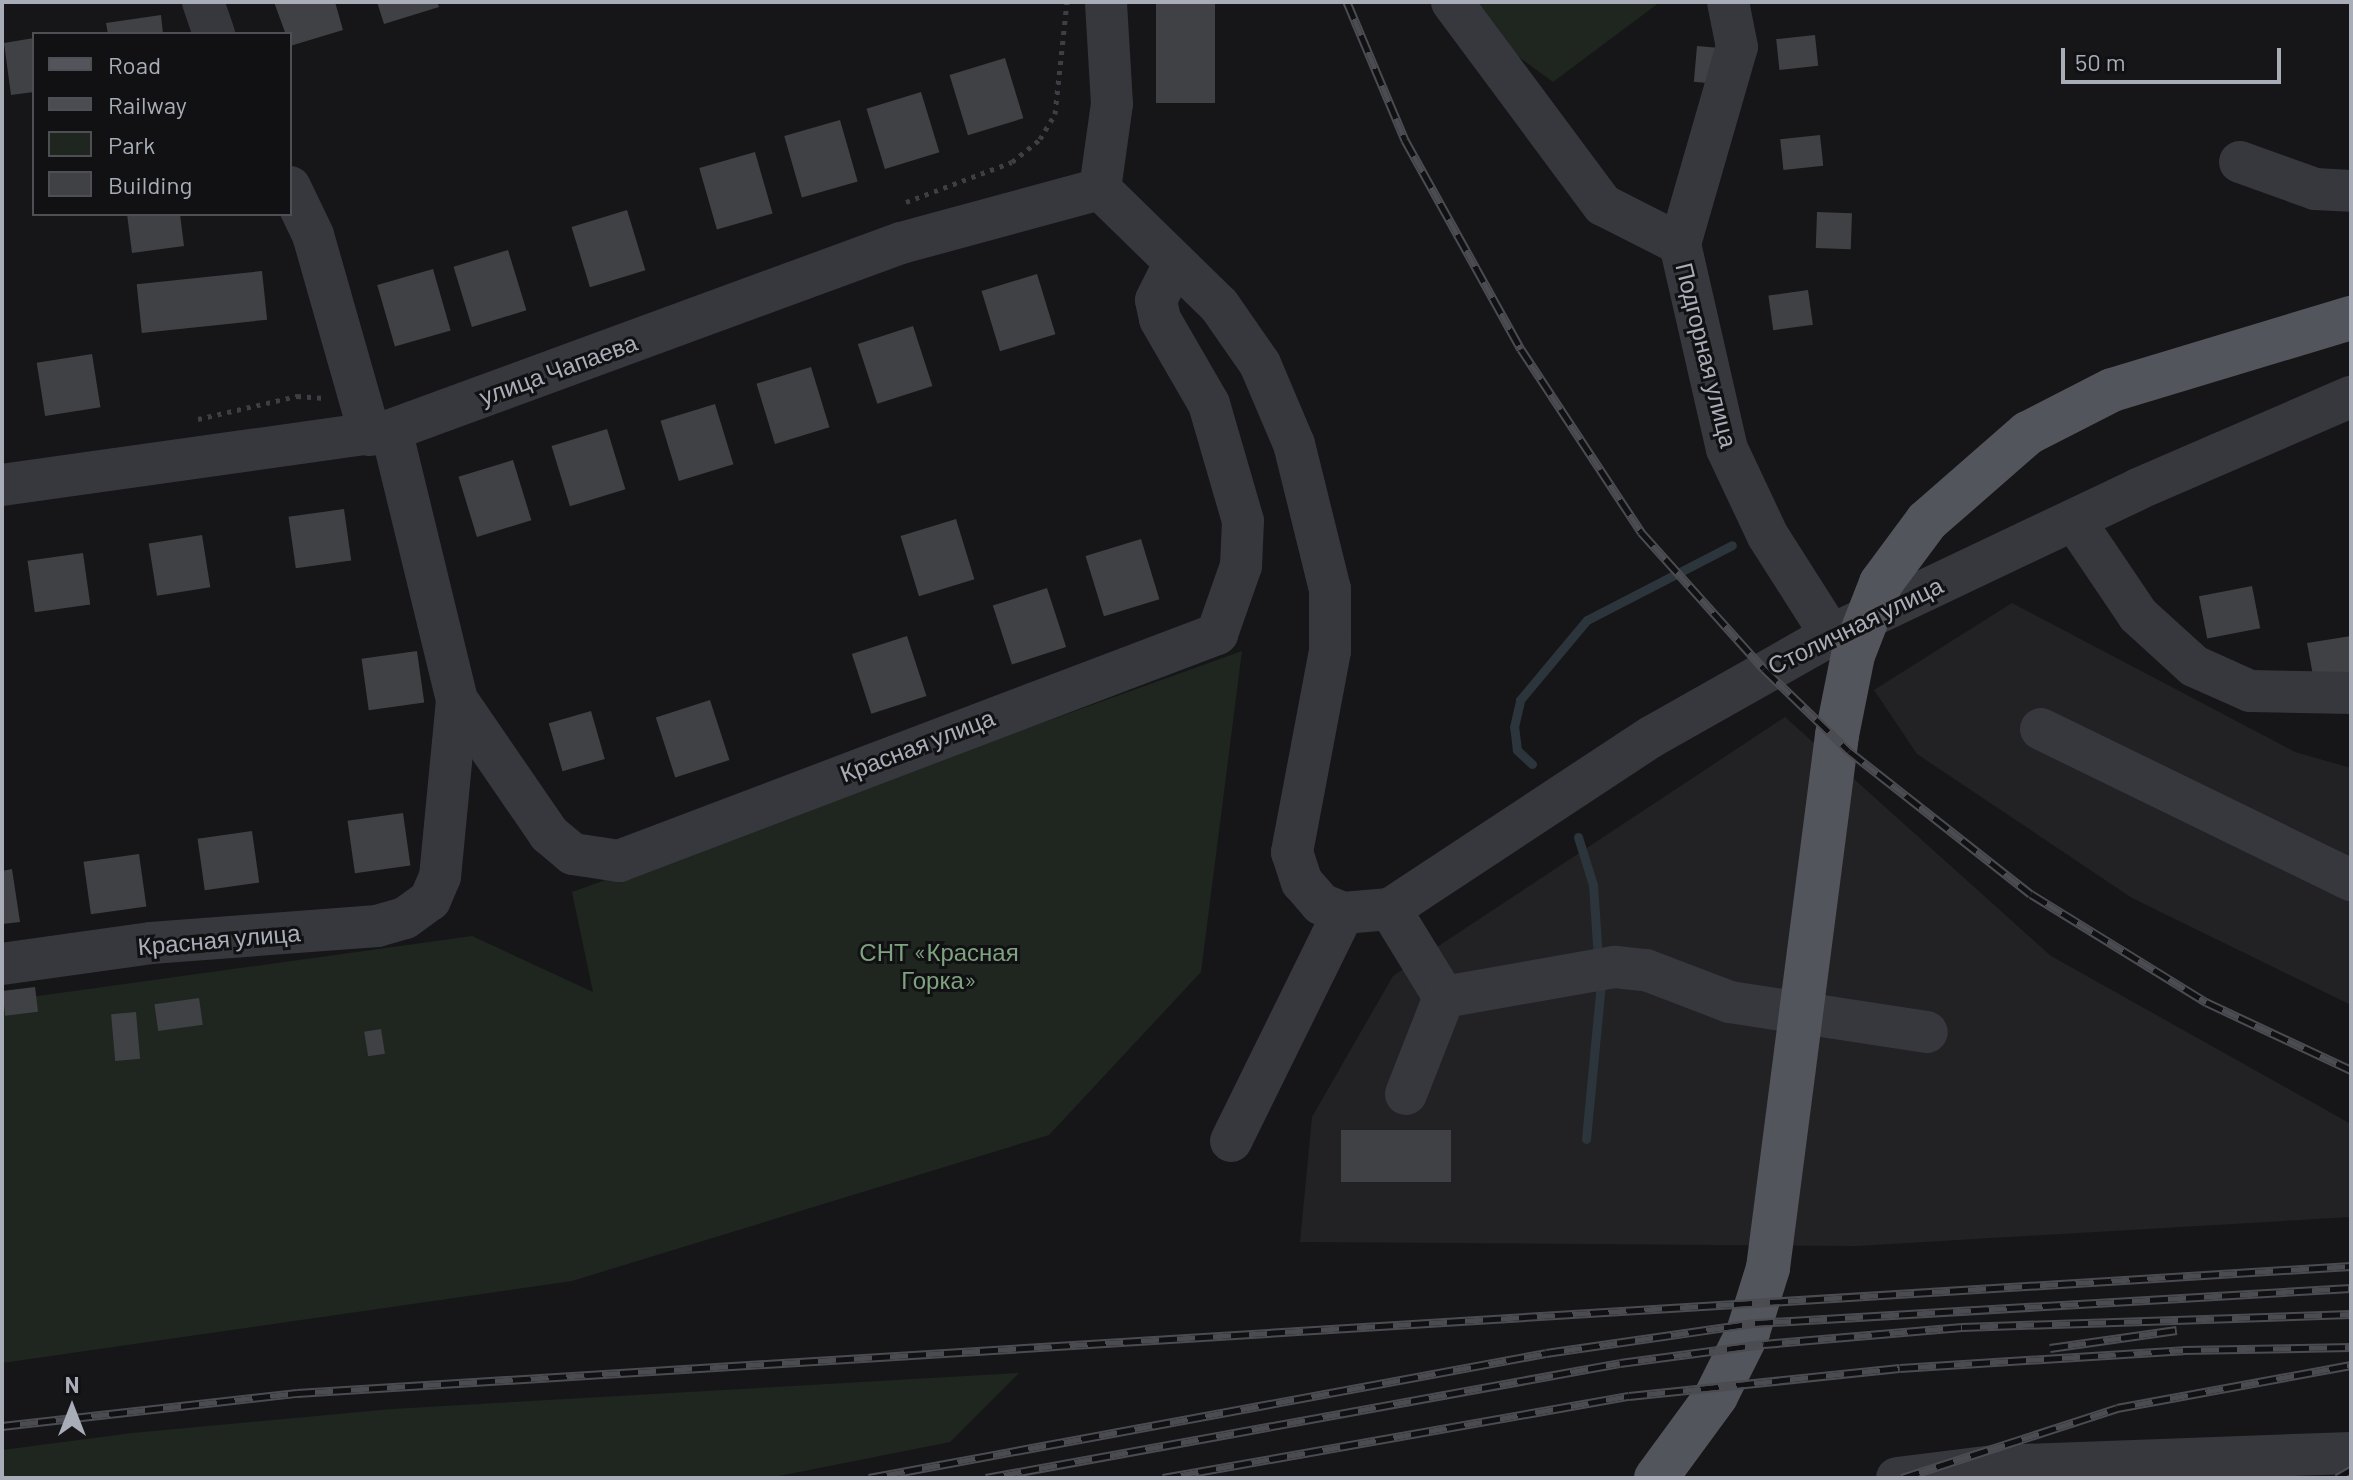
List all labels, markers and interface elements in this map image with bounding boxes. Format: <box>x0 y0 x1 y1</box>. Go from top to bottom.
legend <box>32 32 292 216</box>
scale bar <box>2065 32 2285 82</box>
text: 50 m <box>2075 47 2126 76</box>
text: Road <box>108 50 161 79</box>
text: Railway <box>108 90 187 119</box>
text: Park <box>108 130 155 159</box>
text: Building <box>108 170 192 199</box>
street label: Подгорная улица <box>1670 260 1744 450</box>
street label: улица Чапаева <box>475 327 641 411</box>
street label: Столичная улица <box>1763 570 1947 680</box>
street label: Красная улица <box>836 702 998 788</box>
street label: Красная улица <box>137 918 301 960</box>
park label: СНТ «Красная Горка» <box>859 938 1019 994</box>
north arrow <box>32 1368 112 1448</box>
text: N <box>65 1371 79 1397</box>

